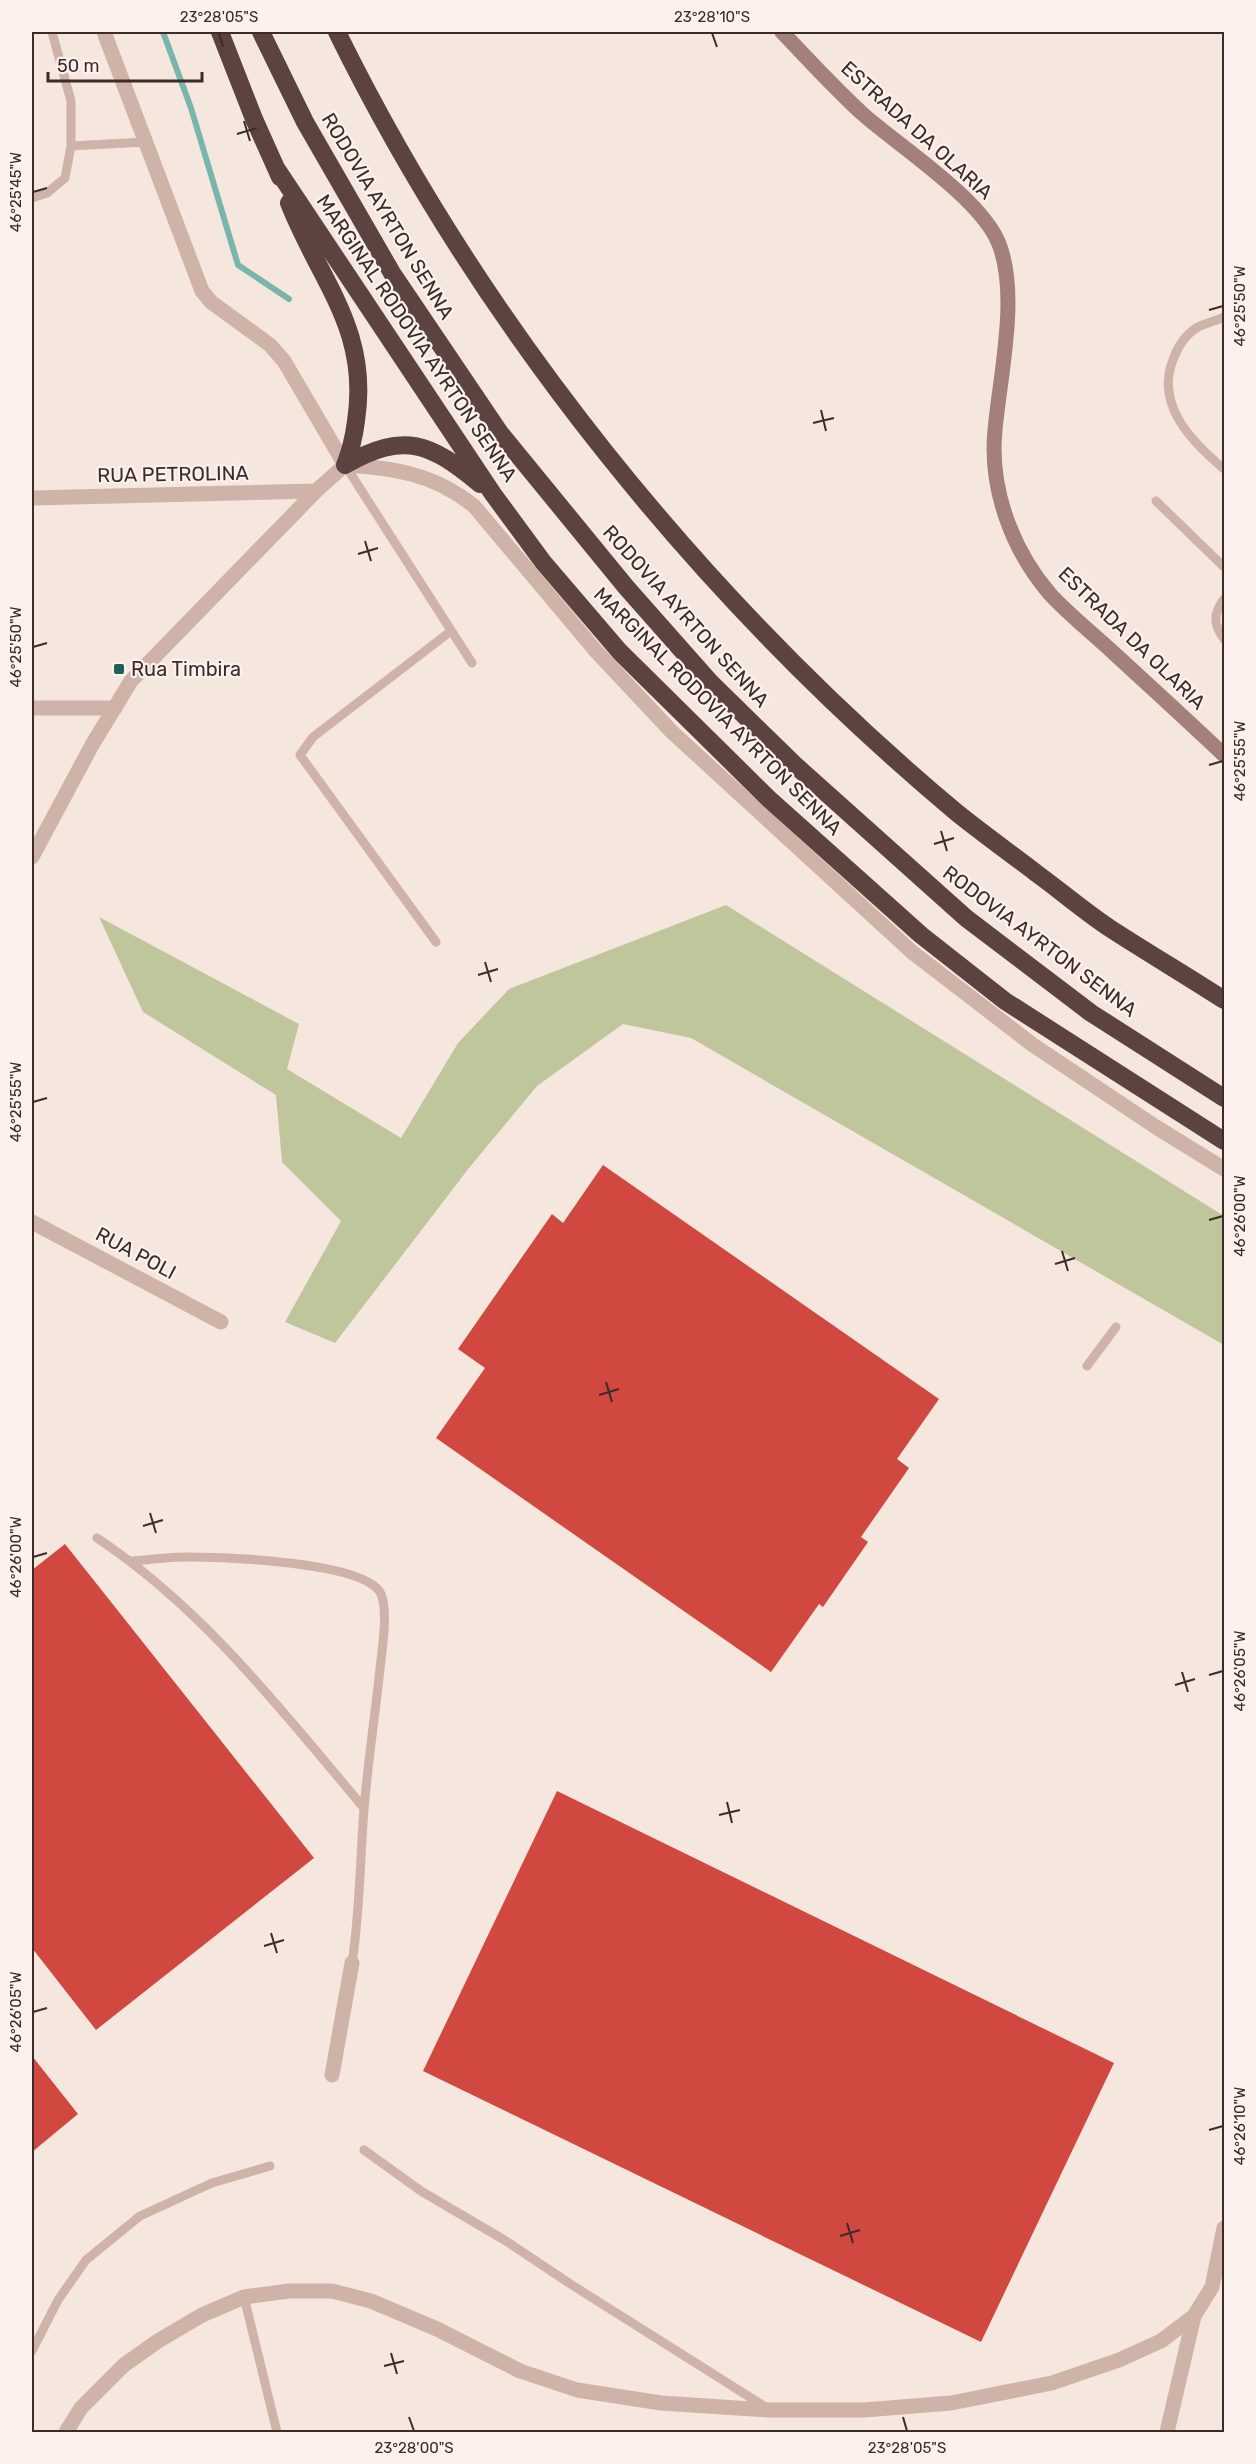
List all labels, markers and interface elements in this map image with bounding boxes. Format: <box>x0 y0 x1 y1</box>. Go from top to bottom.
text: 23°28'05"S <box>180 8 258 26</box>
text: 23°28'10"S <box>674 8 750 26</box>
scale bar <box>48 45 202 83</box>
text: 50 m <box>57 55 100 77</box>
street label: ESTRADA DA OLARIA <box>836 56 998 204</box>
street label: RODOVIA AYRTON SENNA <box>317 108 459 324</box>
text: 46°25'45"W <box>7 152 25 232</box>
street label: MARGINAL RODOVIA AYRTON SENNA <box>312 190 522 486</box>
text: 46°25'50"W <box>1231 265 1249 347</box>
street label: RUA PETROLINA <box>97 461 249 487</box>
street label: RODOVIA AYRTON SENNA <box>598 520 774 712</box>
street label: ESTRADA DA OLARIA <box>1053 562 1211 714</box>
street label: MARGINAL RODOVIA AYRTON SENNA <box>589 582 847 840</box>
text: 46°25'50"W <box>7 606 25 688</box>
place label: Rua Timbira <box>131 657 241 681</box>
marker: Rua Timbira <box>112 662 126 676</box>
text: 46°25'55"W <box>1231 721 1249 801</box>
street label: RODOVIA AYRTON SENNA <box>938 860 1142 1022</box>
text: 46°25'55"W <box>7 1062 25 1142</box>
text: 46°26'00"W <box>1231 1175 1249 1257</box>
street label: RUA POLI <box>92 1222 180 1284</box>
text: 46°26'00"W <box>7 1516 25 1598</box>
text: 46°26'05"W <box>1231 1631 1249 1711</box>
text: 46°26'05"W <box>7 1972 25 2052</box>
text: 46°26'10"W <box>1231 2087 1249 2165</box>
text: 23°28'00"S <box>374 2439 454 2457</box>
text: 23°28'05"S <box>868 2439 946 2457</box>

